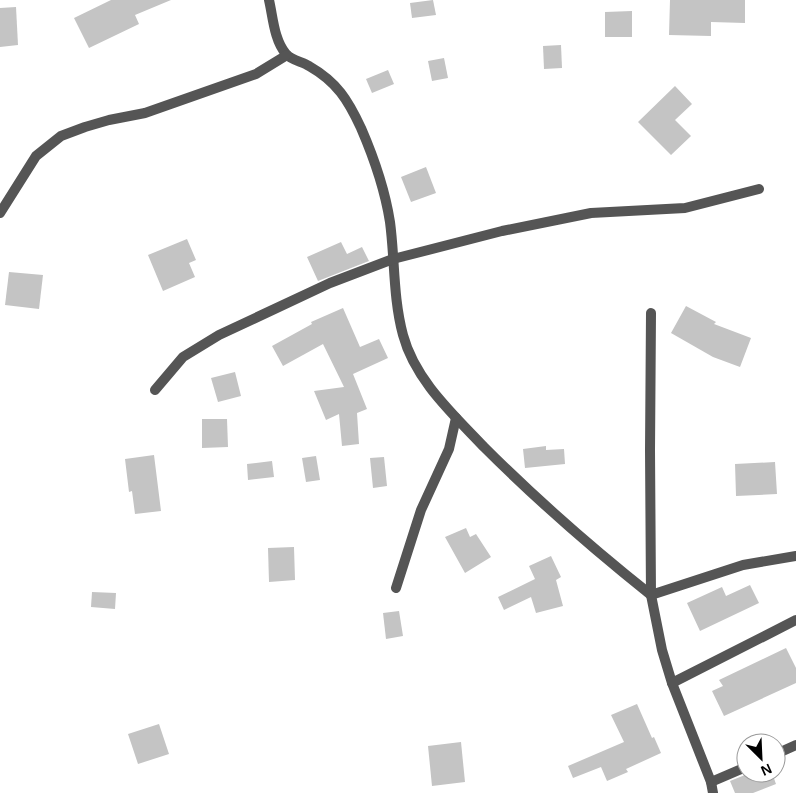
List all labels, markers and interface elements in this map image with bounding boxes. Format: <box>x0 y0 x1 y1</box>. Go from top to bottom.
north arrow <box>736 733 786 783</box>
text: N <box>758 761 774 779</box>

